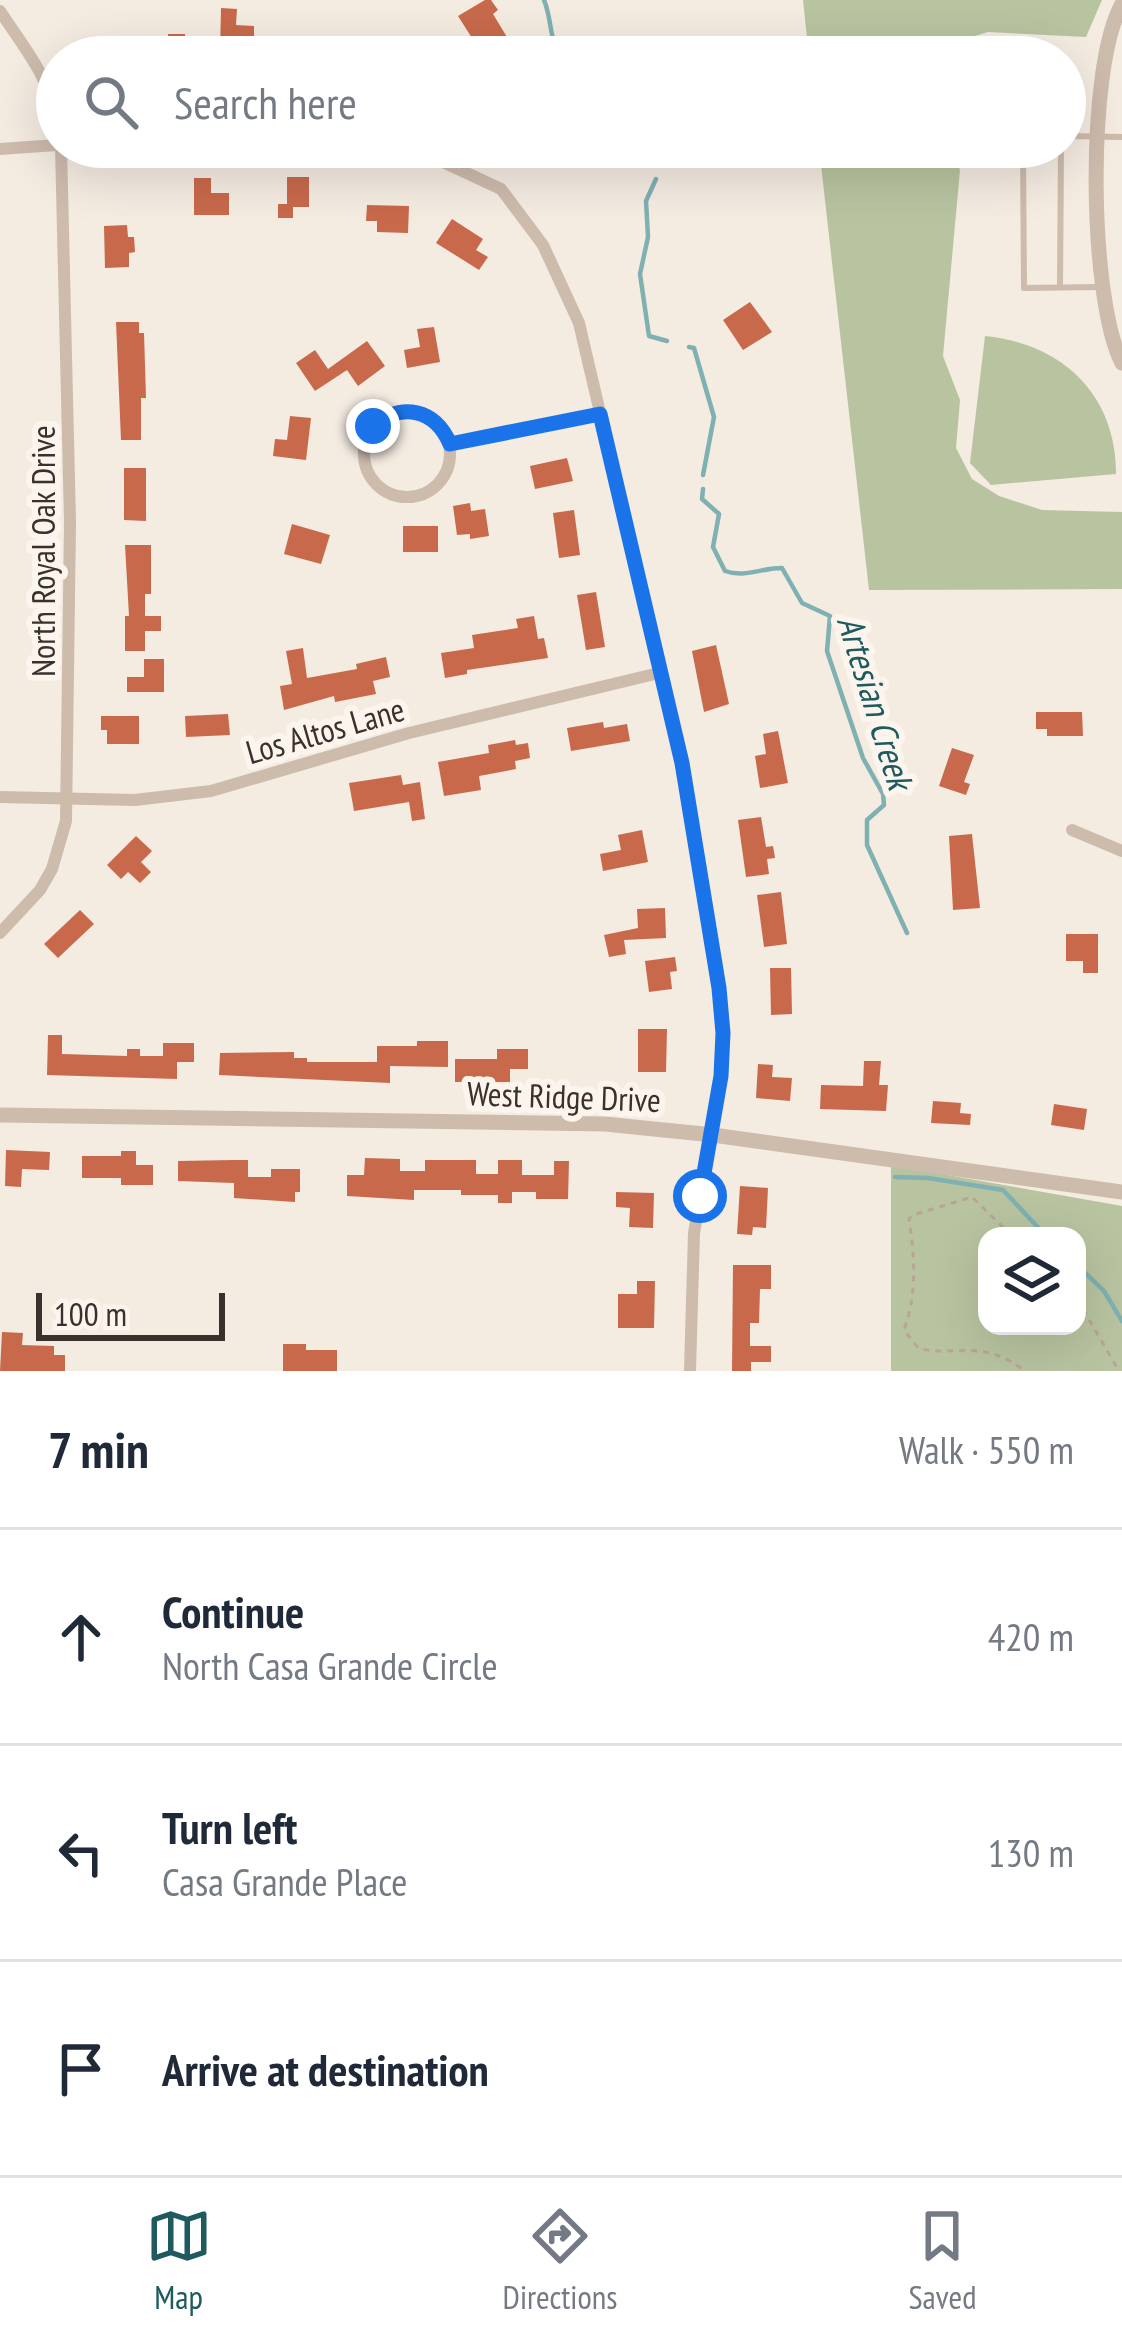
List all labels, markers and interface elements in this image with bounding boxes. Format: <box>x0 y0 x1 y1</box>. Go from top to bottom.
search box <box>36 36 1086 168</box>
icon: search <box>78 69 144 135</box>
text: Search here <box>174 73 357 131</box>
route end <box>346 399 400 453</box>
street label: North Royal Oak Drive <box>21 425 64 677</box>
water label: Artesian Creek <box>827 609 926 798</box>
street label: Los Altos Lane <box>241 687 409 773</box>
street label: West Ridge Drive <box>466 1071 662 1121</box>
route start <box>673 1169 727 1223</box>
map controls <box>978 1227 1086 1335</box>
button: layers <box>978 1227 1086 1335</box>
scale bar <box>36 1287 225 1340</box>
text: 100 m <box>54 1292 127 1335</box>
text: 7 min <box>48 1416 149 1482</box>
text: Walk · 550 m <box>899 1424 1074 1475</box>
text: Continue <box>162 1582 304 1640</box>
icon: ahead <box>48 1604 114 1670</box>
text: 420 m <box>988 1611 1074 1662</box>
text: North Casa Grande Circle <box>162 1640 498 1691</box>
text: Turn left <box>162 1798 297 1856</box>
icon: left <box>48 1820 114 1886</box>
text: 130 m <box>988 1827 1074 1878</box>
text: Casa Grande Place <box>162 1856 407 1907</box>
icon: arrive <box>48 2036 114 2102</box>
text: Arrive at destination <box>162 2040 489 2098</box>
tab: Map <box>146 2203 212 2318</box>
tab: Directions <box>503 2203 617 2318</box>
tab: Saved <box>908 2203 976 2318</box>

